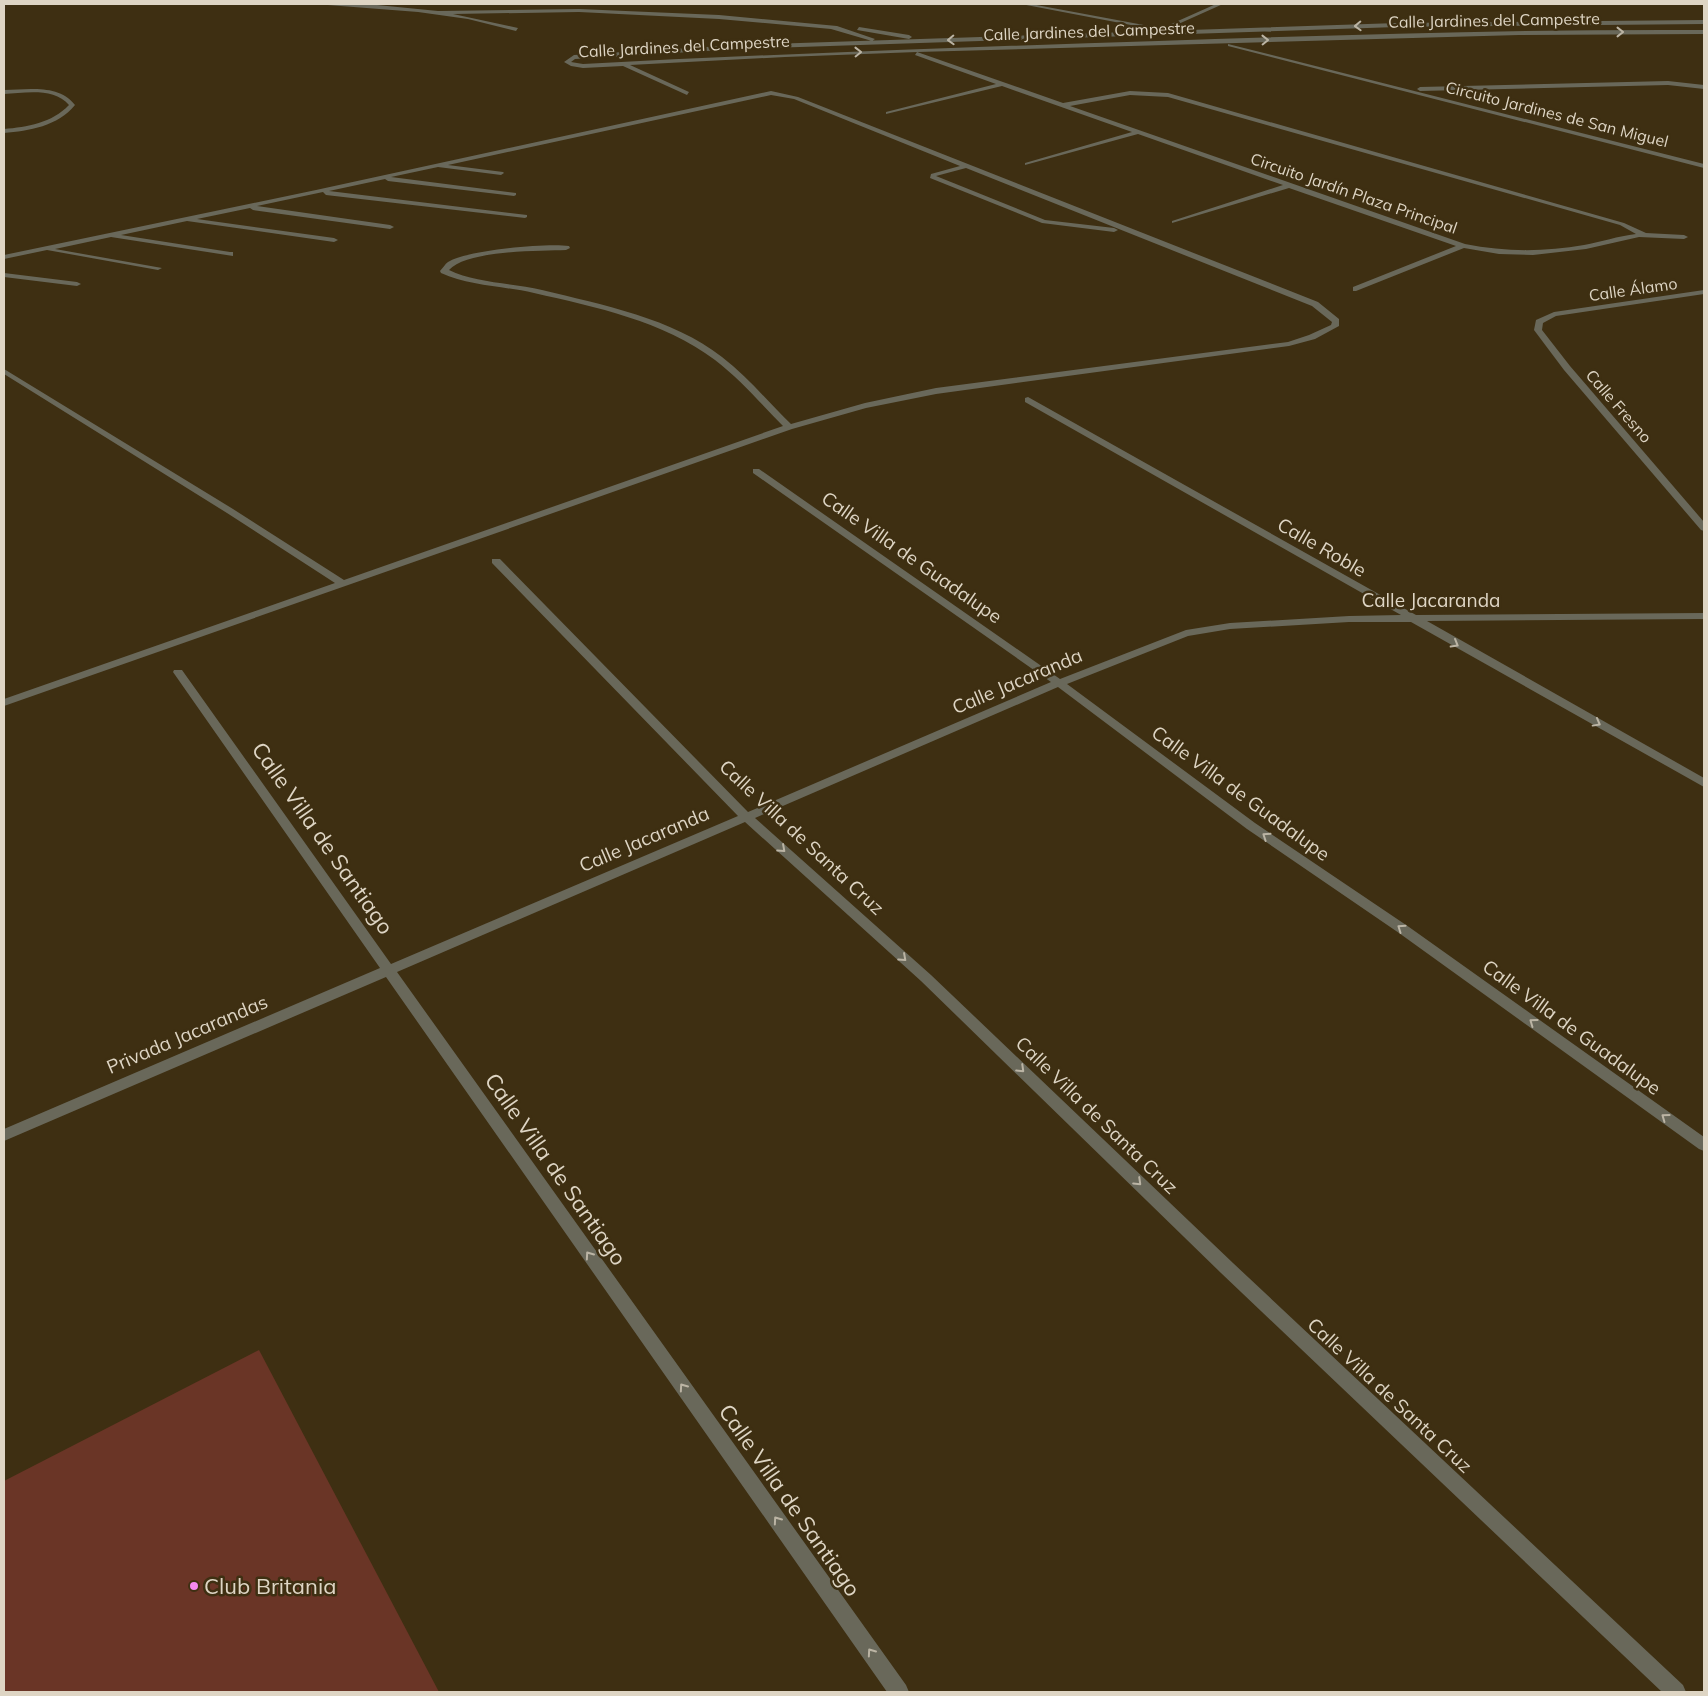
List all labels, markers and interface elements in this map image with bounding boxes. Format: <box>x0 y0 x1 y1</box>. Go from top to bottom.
street label: Calle Jardines del Campestre <box>1388 8 1600 32</box>
street label: Calle Jardines del Campestre <box>983 17 1195 45</box>
one-way arrow <box>1354 21 1362 31</box>
one-way arrow <box>1616 27 1624 37</box>
street label: Calle Jardines del Campestre <box>578 30 790 62</box>
one-way arrow <box>1261 34 1269 45</box>
one-way arrow <box>947 35 954 45</box>
one-way arrow <box>854 47 862 58</box>
street label: Circuito Jardines de San Miguel <box>1444 77 1670 151</box>
street label: Circuito Jardín Plaza Principal <box>1248 148 1460 238</box>
street label: Calle Álamo <box>1587 273 1679 305</box>
street label: Calle Fresno <box>1582 365 1656 447</box>
street label: Calle Villa de Guadalupe <box>817 486 1007 628</box>
street label: Calle Roble <box>1273 512 1371 582</box>
street label: Calle Jacaranda <box>1362 588 1500 612</box>
one-way arrow <box>1450 637 1459 647</box>
street label: Calle Jacaranda <box>948 643 1086 719</box>
one-way arrow <box>1591 717 1600 727</box>
street label: Calle Villa de Guadalupe <box>1147 720 1335 866</box>
street label: Calle Villa de Santiago <box>246 736 400 940</box>
street label: Calle Villa de Santa Cruz <box>715 754 889 920</box>
street label: Calle Jacaranda <box>575 801 713 877</box>
one-way arrow <box>1262 833 1272 842</box>
one-way arrow <box>777 843 786 852</box>
one-way arrow <box>1397 925 1406 934</box>
one-way arrow <box>898 952 907 961</box>
street label: Calle Villa de Guadalupe <box>1478 954 1666 1100</box>
street label: Privada Jacarandas <box>103 989 271 1079</box>
one-way arrow <box>1529 1019 1539 1028</box>
street label: Calle Villa de Santa Cruz <box>1011 1031 1183 1199</box>
one-way arrow <box>1015 1064 1024 1073</box>
street label: Calle Villa de Santiago <box>479 1067 633 1271</box>
one-way arrow <box>1661 1114 1671 1123</box>
one-way arrow <box>1132 1176 1141 1185</box>
one-way arrow <box>586 1251 595 1260</box>
street label: Calle Villa de Santa Cruz <box>1303 1312 1477 1478</box>
one-way arrow <box>680 1383 689 1393</box>
street label: Calle Villa de Santiago <box>713 1398 867 1602</box>
one-way arrow <box>774 1516 783 1526</box>
place label: Club Britania <box>204 1572 336 1600</box>
marker: Club Britania <box>188 1580 200 1592</box>
one-way arrow <box>868 1649 877 1658</box>

